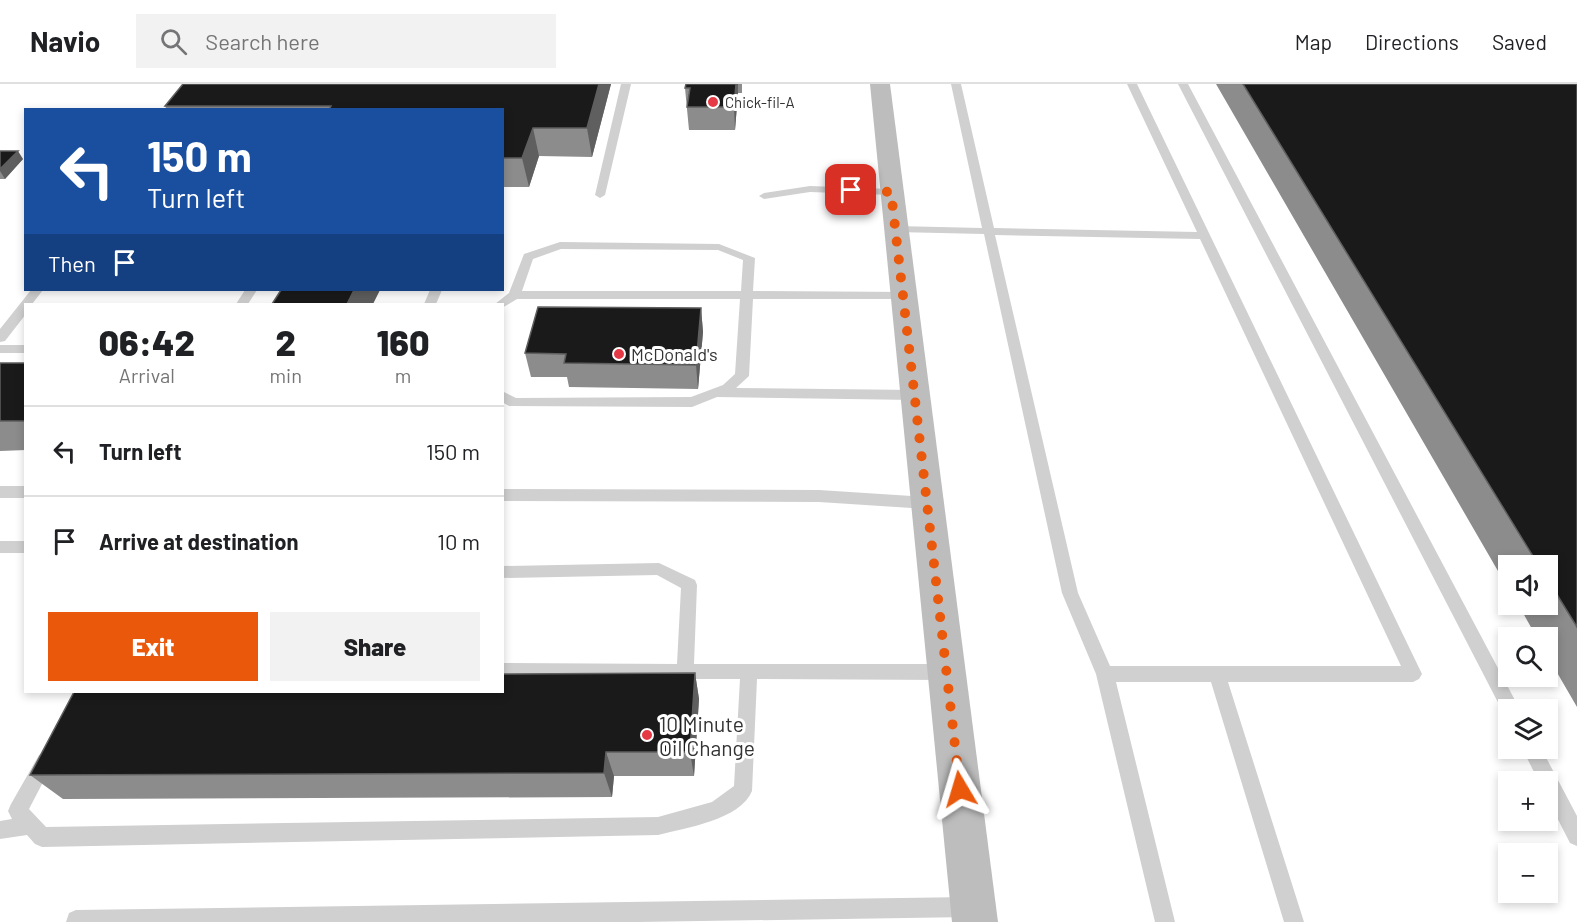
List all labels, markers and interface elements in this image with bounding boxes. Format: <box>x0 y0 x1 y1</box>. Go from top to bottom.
search box <box>136 14 556 68</box>
text: Navio <box>30 24 100 58</box>
icon: search <box>157 25 190 58</box>
text: Search here <box>205 28 320 54</box>
text: Map <box>1295 29 1332 54</box>
text: Directions <box>1365 29 1459 54</box>
text: Saved <box>1492 29 1547 54</box>
place label: Chick-fil-A <box>725 93 795 111</box>
marker: Chick-fil-A <box>706 95 720 109</box>
text: 150 m <box>147 130 252 180</box>
icon: left <box>48 132 126 210</box>
pin <box>825 164 876 215</box>
icon: arrive <box>834 173 867 206</box>
text: Turn left <box>147 181 245 213</box>
icon: arrive <box>108 246 141 279</box>
text: Then <box>48 250 96 276</box>
text: 06:42 <box>99 320 195 363</box>
text: 2 <box>276 320 296 363</box>
text: 160 <box>377 320 429 363</box>
place label: McDonald's <box>631 343 718 365</box>
marker: McDonald's <box>612 347 626 361</box>
text: Arrival <box>119 363 175 387</box>
text: min <box>270 363 302 387</box>
text: m <box>395 363 411 387</box>
icon: left <box>48 435 81 468</box>
text: Turn left <box>99 438 182 464</box>
text: 150 m <box>426 438 480 464</box>
icon: arrive <box>48 525 81 558</box>
text: Arrive at destination <box>99 528 298 554</box>
text: 10 m <box>437 528 480 554</box>
map controls <box>1498 555 1558 903</box>
button: sound <box>1498 555 1558 615</box>
button: Exit <box>48 612 258 681</box>
button: Share <box>270 612 480 681</box>
button: search <box>1498 627 1558 687</box>
button: layers <box>1498 699 1558 759</box>
place label: 10 Minute Oil Change <box>659 711 755 760</box>
marker: 10 Minute Oil Change <box>640 728 654 742</box>
position arrow <box>928 757 992 821</box>
button: + <box>1498 771 1558 831</box>
button: − <box>1498 843 1558 903</box>

